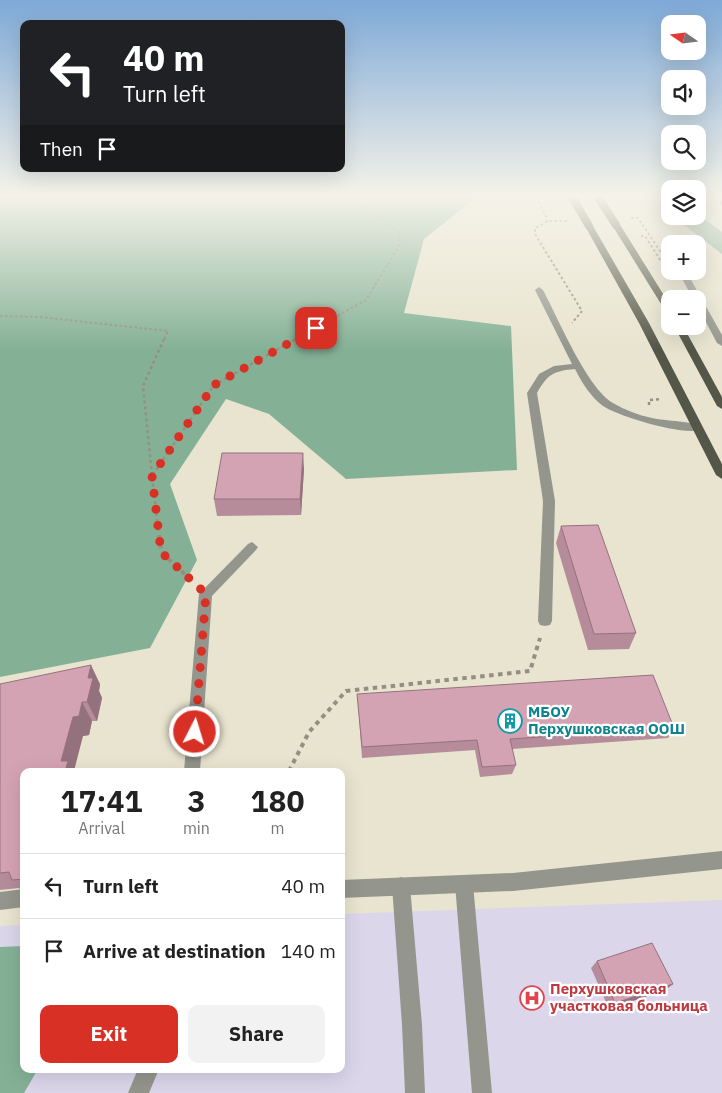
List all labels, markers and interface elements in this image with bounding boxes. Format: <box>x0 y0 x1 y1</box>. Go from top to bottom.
north arrow <box>661 15 706 60</box>
map controls <box>661 15 706 335</box>
text: 40 m <box>123 35 205 81</box>
icon: left <box>40 40 105 105</box>
button: sound <box>661 70 706 115</box>
text: Turn left <box>123 79 206 108</box>
button: search <box>661 125 706 170</box>
icon: arrive <box>93 135 121 163</box>
text: Then <box>40 137 83 161</box>
button: layers <box>661 180 706 225</box>
button: + <box>661 235 706 280</box>
button: − <box>661 290 706 335</box>
pin <box>295 307 337 349</box>
icon: arrive <box>302 314 330 342</box>
place label: МБОУ Перхушковская ООШ <box>528 702 685 738</box>
position arrow <box>168 705 220 757</box>
building icon: МБОУ Перхушковская ООШ <box>497 708 523 734</box>
text: 17:41 <box>61 781 142 820</box>
text: 3 <box>187 781 205 820</box>
text: 180 <box>250 781 304 820</box>
text: Arrival <box>78 818 125 838</box>
text: min <box>183 818 210 838</box>
text: m <box>270 818 284 838</box>
icon: left <box>40 872 68 900</box>
text: Turn left <box>83 874 159 898</box>
text: 40 m <box>281 874 325 898</box>
icon: arrive <box>40 937 68 965</box>
text: Arrive at destination <box>83 939 266 963</box>
text: 140 m <box>281 939 336 963</box>
place label: Перхушковская участковая больница <box>550 979 708 1015</box>
hospital icon: Перхушковская участковая больница <box>519 985 545 1011</box>
button: Exit <box>40 1005 178 1063</box>
button: Share <box>188 1005 325 1063</box>

